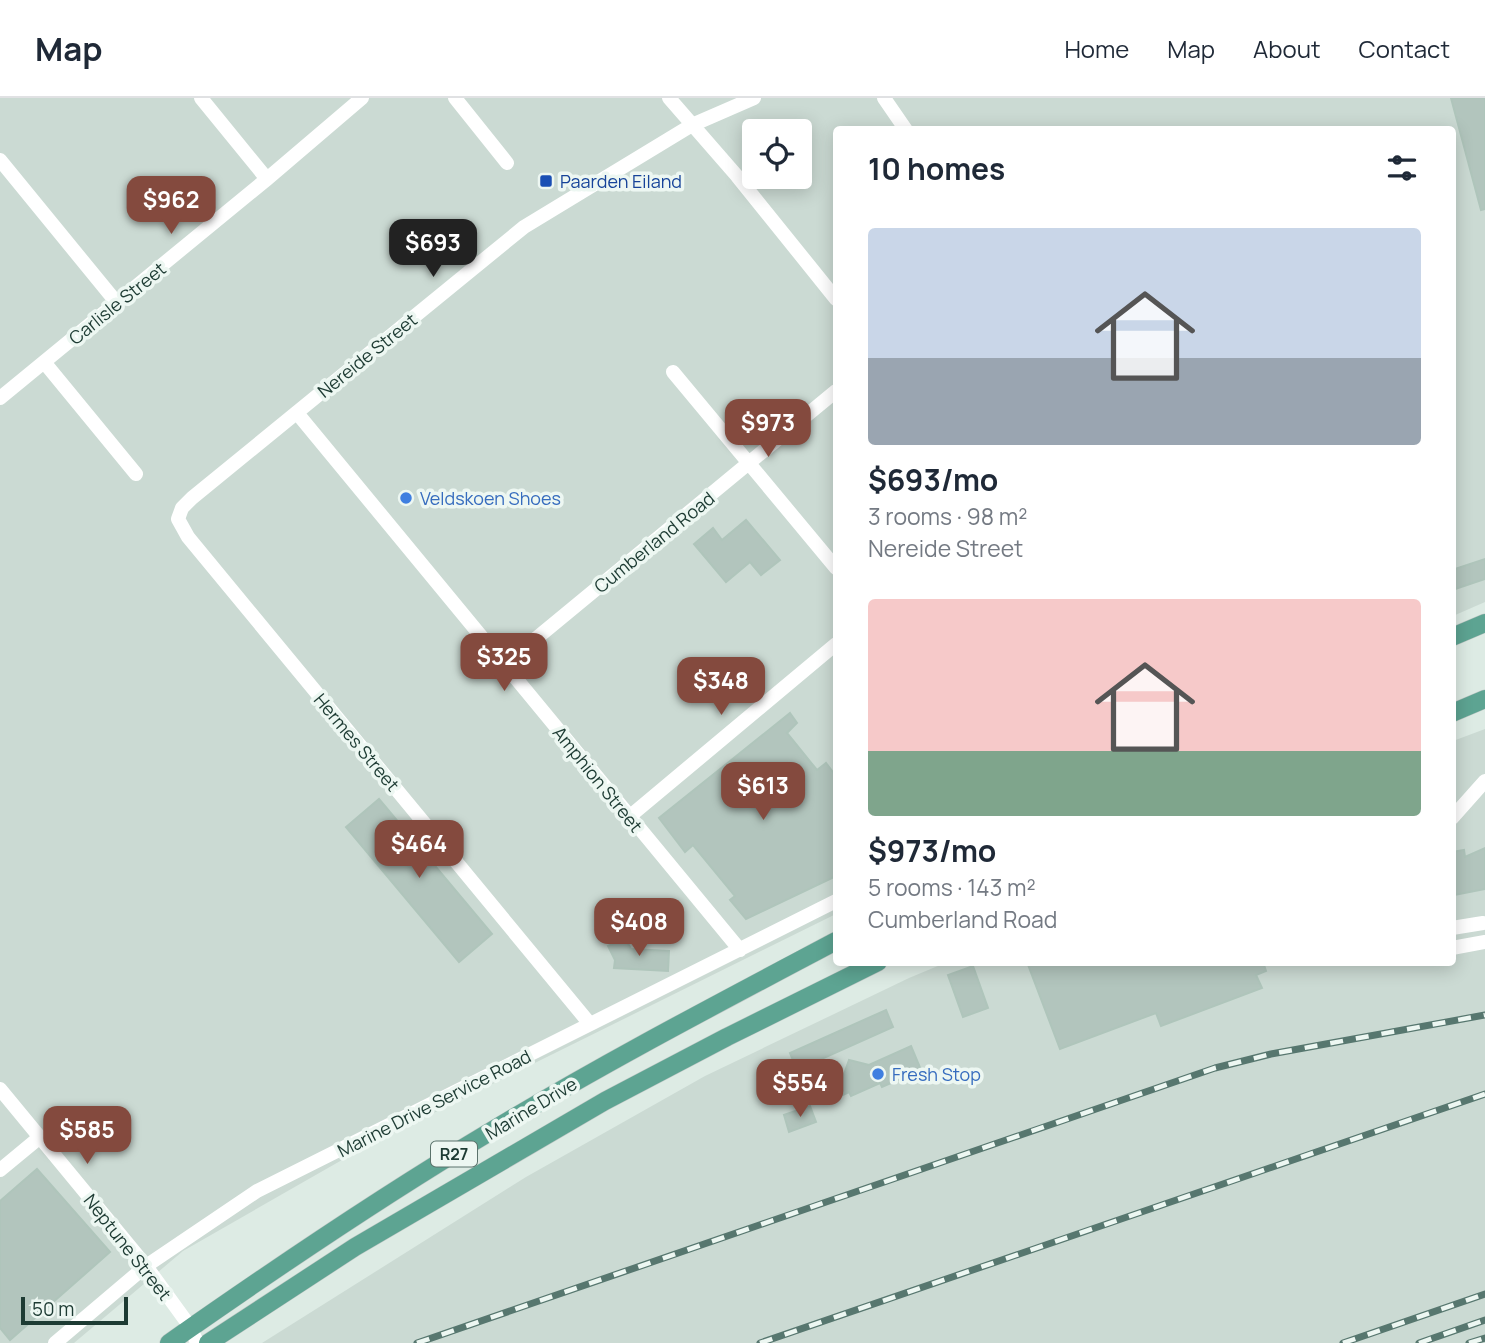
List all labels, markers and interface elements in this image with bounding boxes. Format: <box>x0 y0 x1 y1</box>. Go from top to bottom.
text: Map <box>35 26 103 71</box>
text: Home <box>1064 32 1129 65</box>
text: Map <box>1167 32 1215 65</box>
text: About <box>1253 32 1321 65</box>
text: Contact <box>1359 32 1450 65</box>
map controls <box>742 119 812 189</box>
button: locate <box>742 119 812 189</box>
text: 10 homes <box>868 148 1005 189</box>
icon: filters <box>1383 149 1421 187</box>
place label: Paarden Eiland <box>560 169 682 193</box>
marker: Paarden Eiland <box>538 173 554 189</box>
pin: $962 <box>130 176 212 236</box>
text: $962 <box>143 183 199 215</box>
pin: $693 <box>392 220 474 279</box>
text: $693 <box>405 226 461 258</box>
street label: Carlisle Street <box>63 256 171 350</box>
icon: home <box>1082 273 1208 399</box>
street label: Nereide Street <box>312 307 422 403</box>
pin: $973 <box>727 400 809 459</box>
text: $973 <box>741 406 795 438</box>
text: $693/mo <box>868 459 998 500</box>
place label: Veldskoen Shoes <box>420 486 561 510</box>
street label: Cumberland Road <box>589 486 719 598</box>
marker: Veldskoen Shoes <box>398 490 414 506</box>
text: 3 rooms · 98 m² <box>868 500 1028 532</box>
text: Nereide Street <box>868 532 1023 564</box>
pin: $325 <box>463 634 545 693</box>
text: $325 <box>477 640 532 672</box>
icon: home <box>1082 644 1208 770</box>
pin: $348 <box>680 658 762 717</box>
text: $348 <box>693 664 749 696</box>
street label: Hermes Street <box>309 688 405 796</box>
street label: Amphion Street <box>548 721 648 837</box>
pin: $613 <box>722 762 804 822</box>
text: $613 <box>737 769 789 801</box>
pin: $464 <box>378 820 460 880</box>
text: $464 <box>391 827 447 859</box>
text: $973/mo <box>868 830 996 871</box>
text: 5 rooms · 143 m² <box>868 871 1036 903</box>
pin: $408 <box>598 898 680 958</box>
text: Cumberland Road <box>868 903 1057 935</box>
text: $408 <box>610 905 668 937</box>
street label: Marine Drive Service Road <box>334 1045 534 1161</box>
pin: $554 <box>759 1060 841 1119</box>
place label: Fresh Stop <box>892 1062 981 1086</box>
text: $554 <box>772 1066 828 1098</box>
marker: Fresh Stop <box>870 1066 886 1082</box>
street label: Marine Drive <box>481 1072 581 1144</box>
pin: $585 <box>46 1107 128 1166</box>
text: $585 <box>59 1113 115 1145</box>
road number: R27 <box>431 1142 477 1166</box>
street label: Neptune Street <box>79 1189 177 1305</box>
scale bar <box>21 1294 128 1326</box>
text: 50 m <box>32 1296 74 1322</box>

